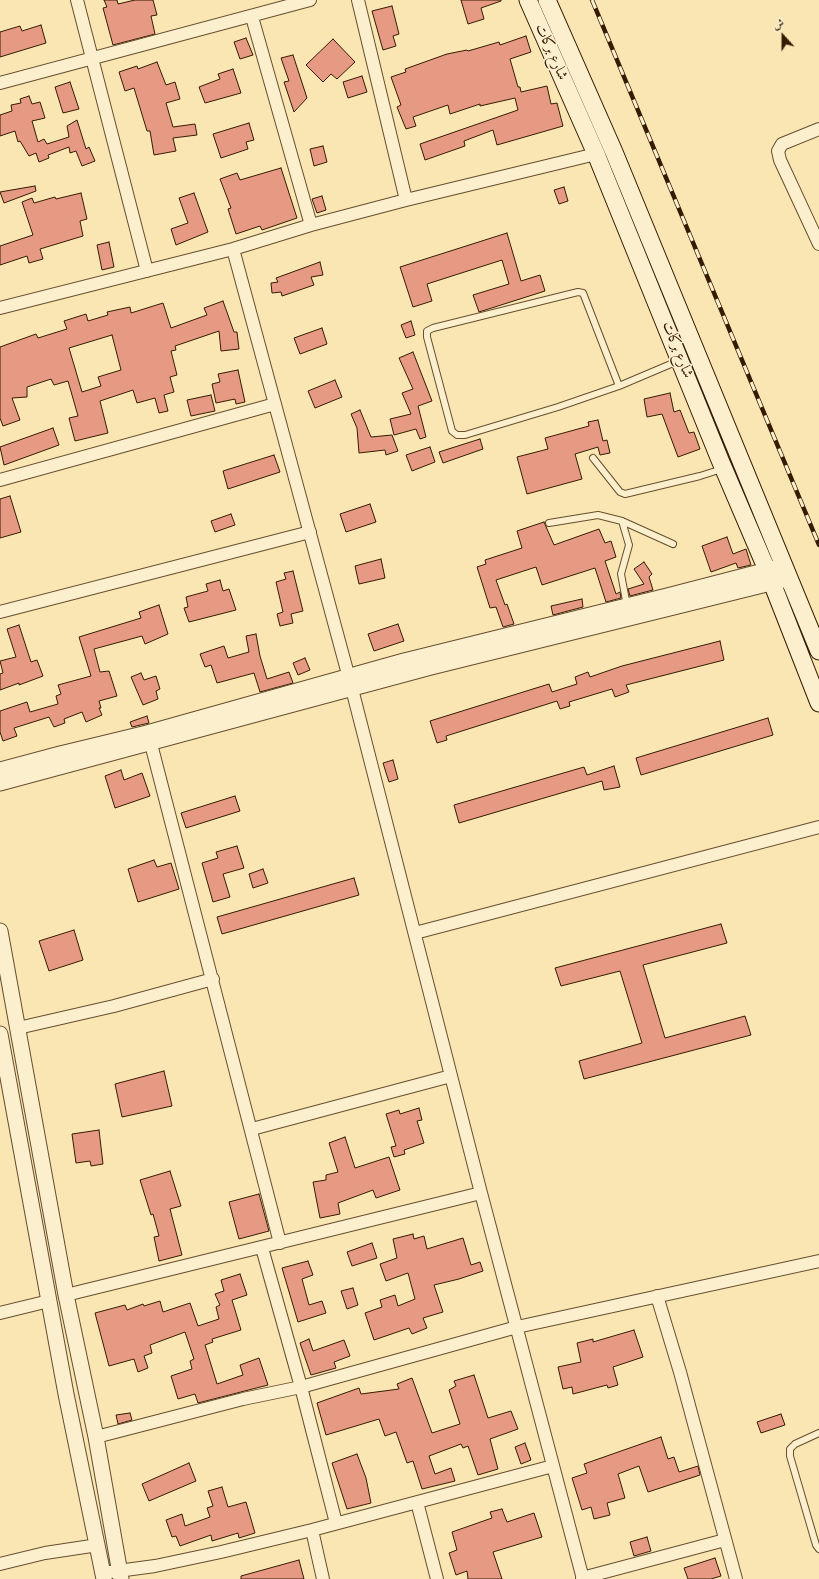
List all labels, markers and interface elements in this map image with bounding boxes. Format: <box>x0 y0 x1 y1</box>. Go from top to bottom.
north arrow <box>763 16 803 56</box>
text: ش <box>771 16 786 33</box>
street label: شارع بركات <box>531 21 571 83</box>
street label: شارع بركات <box>657 319 697 381</box>

